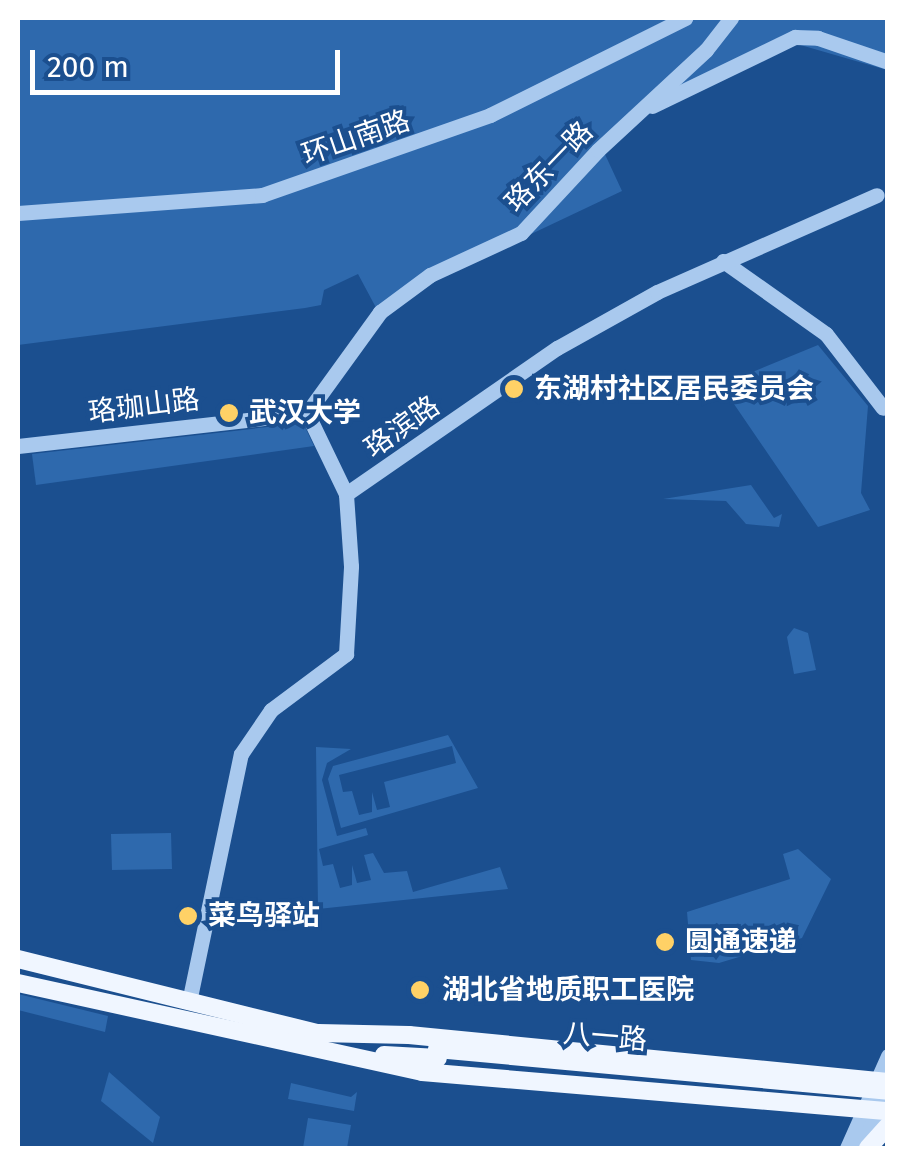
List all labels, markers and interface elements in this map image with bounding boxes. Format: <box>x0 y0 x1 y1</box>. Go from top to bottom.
scale bar <box>35 30 345 92</box>
text: 200 m <box>47 49 129 85</box>
street label: 环山南路 <box>298 104 414 172</box>
street label: 珞东一路 <box>498 115 600 219</box>
place label: 东湖村社区居民委员会 <box>534 372 814 406</box>
marker: 东湖村社区居民委员会 <box>503 378 525 400</box>
street label: 珞珈山路 <box>86 383 202 429</box>
street label: 珞滨路 <box>358 389 446 465</box>
place label: 武汉大学 <box>249 396 361 430</box>
marker: 武汉大学 <box>218 402 240 424</box>
place label: 菜鸟驿站 <box>208 899 320 933</box>
marker: 菜鸟驿站 <box>177 905 199 927</box>
place label: 圆通速递 <box>685 925 797 959</box>
marker: 圆通速递 <box>654 931 676 953</box>
place label: 湖北省地质职工医院 <box>442 973 694 1007</box>
marker: 湖北省地质职工医院 <box>407 977 433 1003</box>
street label: 八一路 <box>562 1017 648 1057</box>

